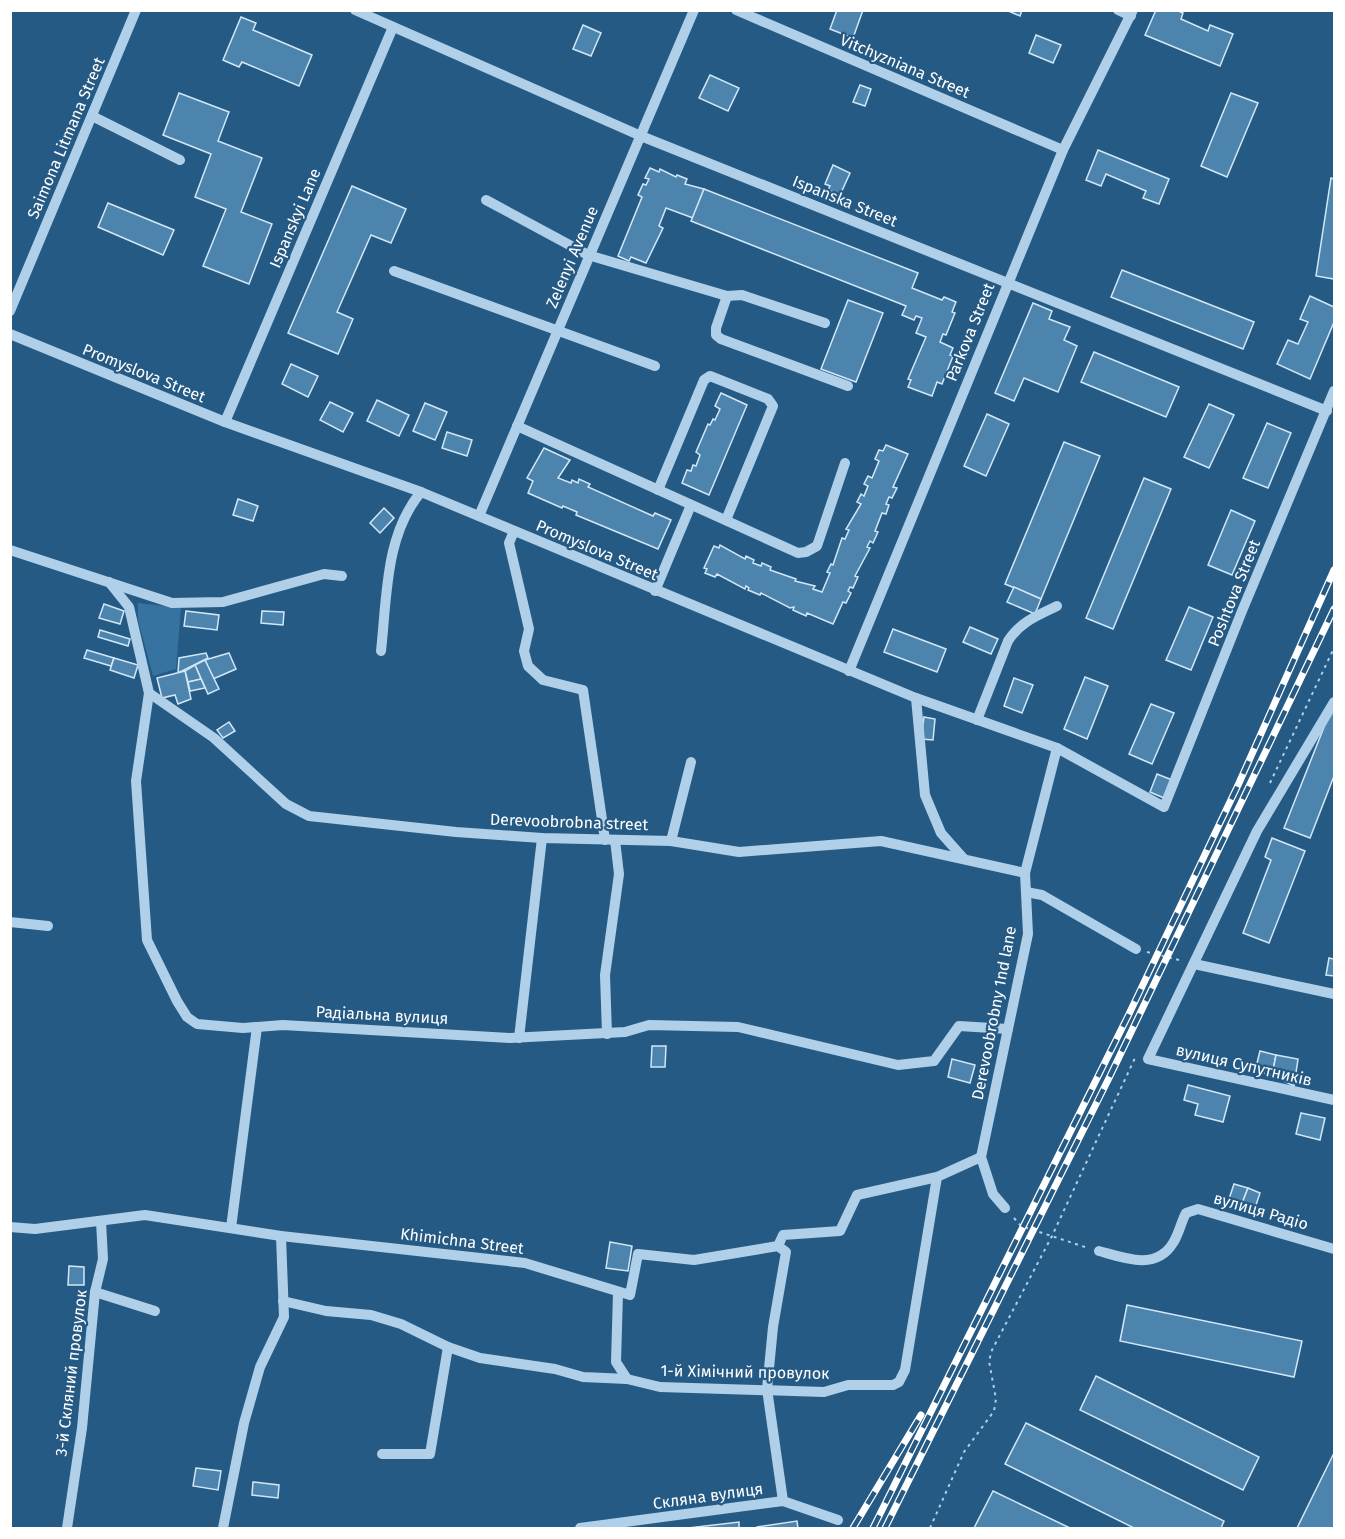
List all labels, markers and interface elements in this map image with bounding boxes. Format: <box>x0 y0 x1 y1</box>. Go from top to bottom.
street label: Vitchyzniana Street <box>837 30 973 102</box>
street label: Saimona Litmana Street <box>23 54 109 222</box>
street label: Ispanskyi Lane <box>265 165 325 271</box>
street label: Ispanska Street <box>790 171 900 231</box>
street label: Zelenyi Avenue <box>542 203 602 311</box>
street label: Parkova Street <box>942 280 998 384</box>
street label: Promyslova Street <box>80 340 208 406</box>
street label: Promyslova Street <box>533 516 661 584</box>
street label: Poshtova Street <box>1204 536 1264 649</box>
street label: Derevoobrobna street <box>490 810 649 834</box>
street label: Derevoobrobny 1nd lane <box>968 924 1020 1102</box>
street label: Радіальна вулиця <box>315 1002 449 1028</box>
street label: вулиця Супутників <box>1174 1040 1314 1090</box>
street label: вулиця Радіо <box>1211 1188 1311 1234</box>
street label: Khimichna Street <box>399 1224 525 1258</box>
street label: 3-й Скляний провулок <box>51 1288 91 1457</box>
street label: 1-й Хімічний провулок <box>660 1361 830 1383</box>
street label: Скляна вулиця <box>652 1479 764 1513</box>

